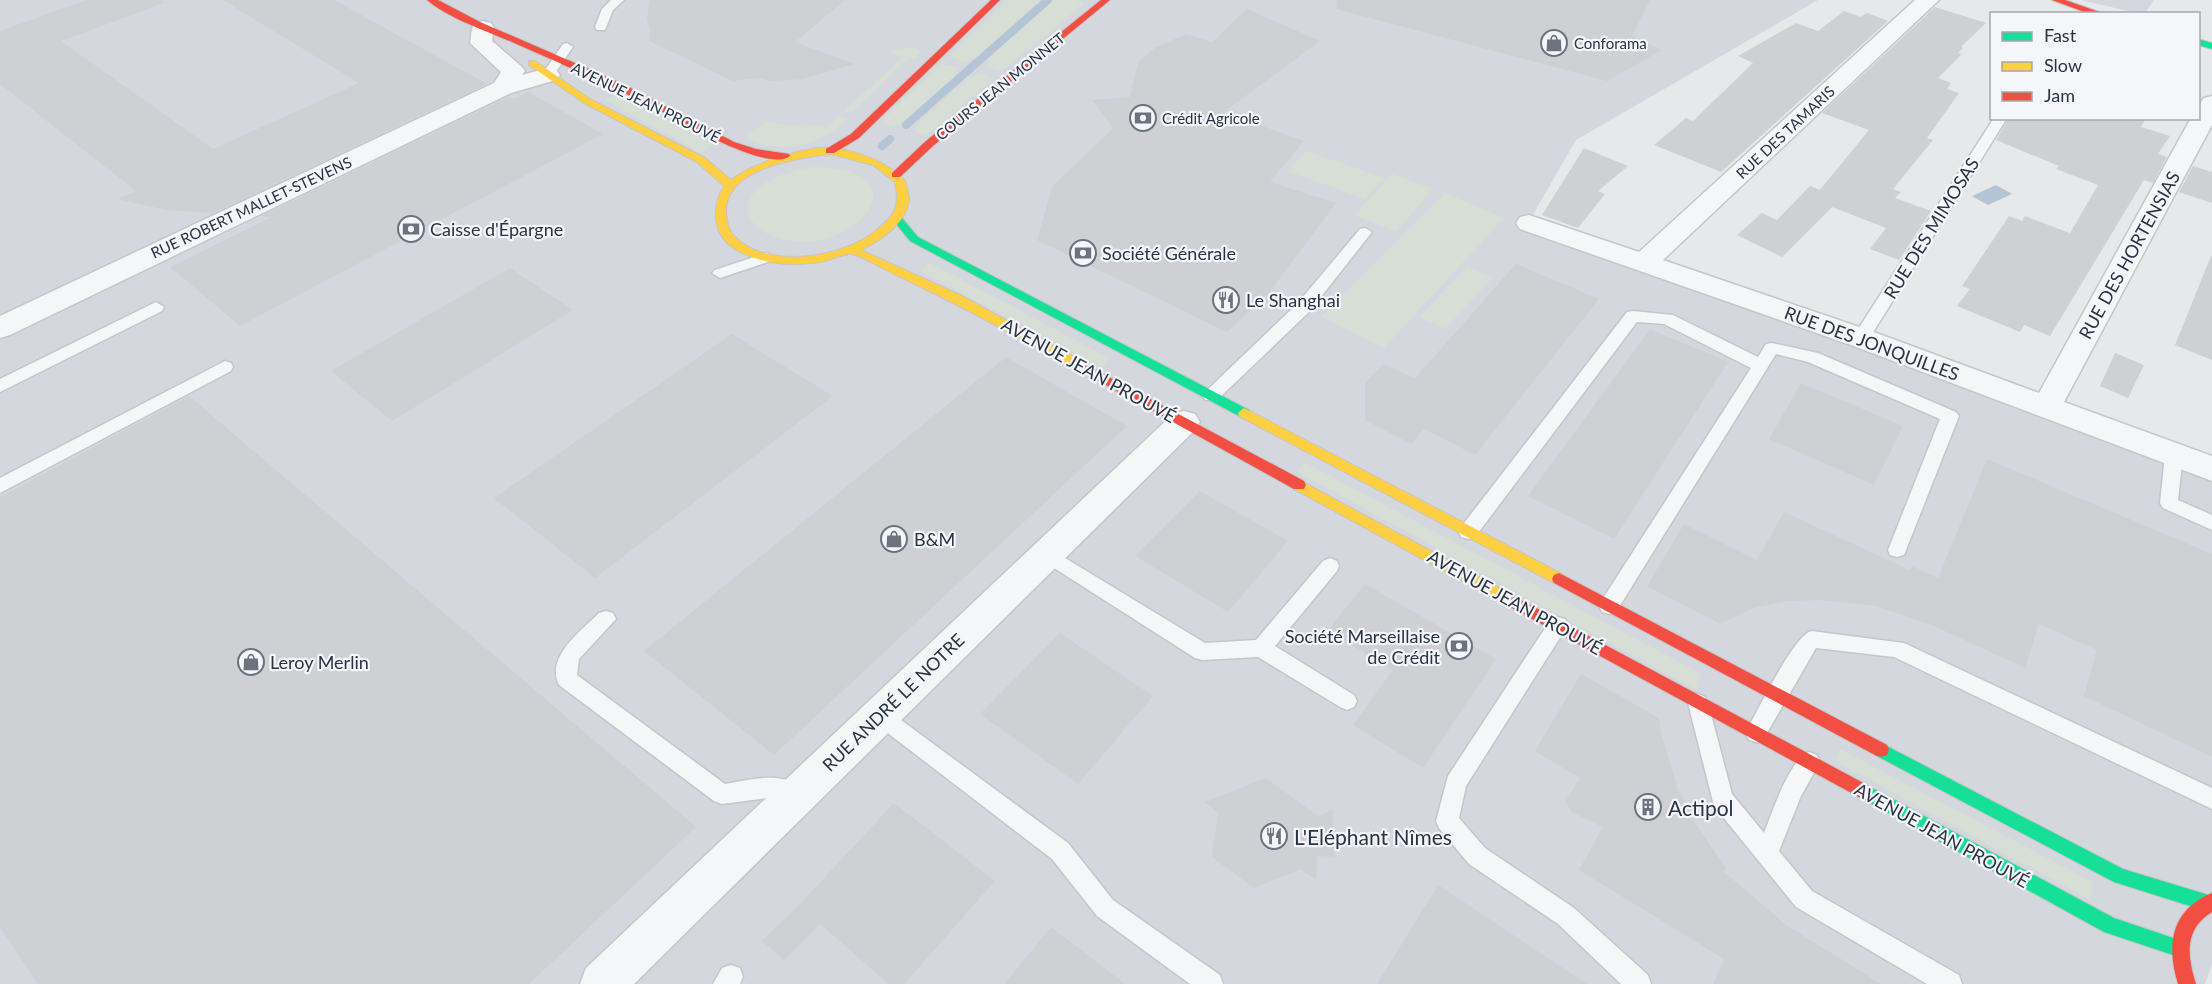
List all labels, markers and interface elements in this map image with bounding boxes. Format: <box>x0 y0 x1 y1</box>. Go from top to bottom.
legend <box>1990 12 2200 120</box>
text: Fast <box>2044 24 2077 46</box>
street label: COURS JEAN MONNET <box>932 28 1068 144</box>
shop icon: Conforama <box>1539 28 1569 58</box>
place label: Conforama <box>1574 34 1647 52</box>
text: Slow <box>2044 54 2082 76</box>
street label: AVENUE JEAN PROUVÉ <box>569 58 723 146</box>
street label: RUE DES TAMARIS <box>1732 82 1838 182</box>
text: Jam <box>2044 84 2075 106</box>
bank icon: Crédit Agricole <box>1128 103 1158 133</box>
place label: Crédit Agricole <box>1162 109 1260 127</box>
street label: RUE ROBERT MALLET-STEVENS <box>148 152 354 262</box>
street label: RUE DES MIMOSAS <box>1879 153 1983 303</box>
street label: RUE DES HORTENSIAS <box>2074 167 2184 343</box>
bank icon: Caisse d'Épargne <box>396 214 426 244</box>
place label: Caisse d'Épargne <box>430 218 563 240</box>
bank icon: Société Générale <box>1068 238 1098 268</box>
place label: Société Générale <box>1102 242 1236 264</box>
restaurant icon: Le Shanghai <box>1211 285 1241 315</box>
place label: Le Shanghai <box>1246 289 1340 311</box>
street label: RUE DES JONQUILLES <box>1782 301 1962 385</box>
street label: AVENUE JEAN PROUVÉ <box>998 313 1180 427</box>
shop icon: B&M <box>879 524 909 554</box>
place label: B&M <box>914 528 955 550</box>
street label: AVENUE JEAN PROUVÉ <box>1424 545 1606 659</box>
place label: Société Marseillaise de Crédit <box>1285 625 1441 668</box>
street label: RUE ANDRÉ LE NOTRE <box>817 628 969 776</box>
bank icon: Société Marseillaise de Crédit <box>1444 631 1474 661</box>
shop icon: Leroy Merlin <box>236 647 266 677</box>
place label: Leroy Merlin <box>270 651 369 673</box>
street label: AVENUE JEAN PROUVÉ <box>1851 778 2033 892</box>
building icon: Actipol <box>1633 792 1663 822</box>
place label: Actipol <box>1668 795 1734 820</box>
restaurant icon: L'Eléphant Nîmes <box>1259 821 1289 851</box>
place label: L'Eléphant Nîmes <box>1294 824 1452 849</box>

